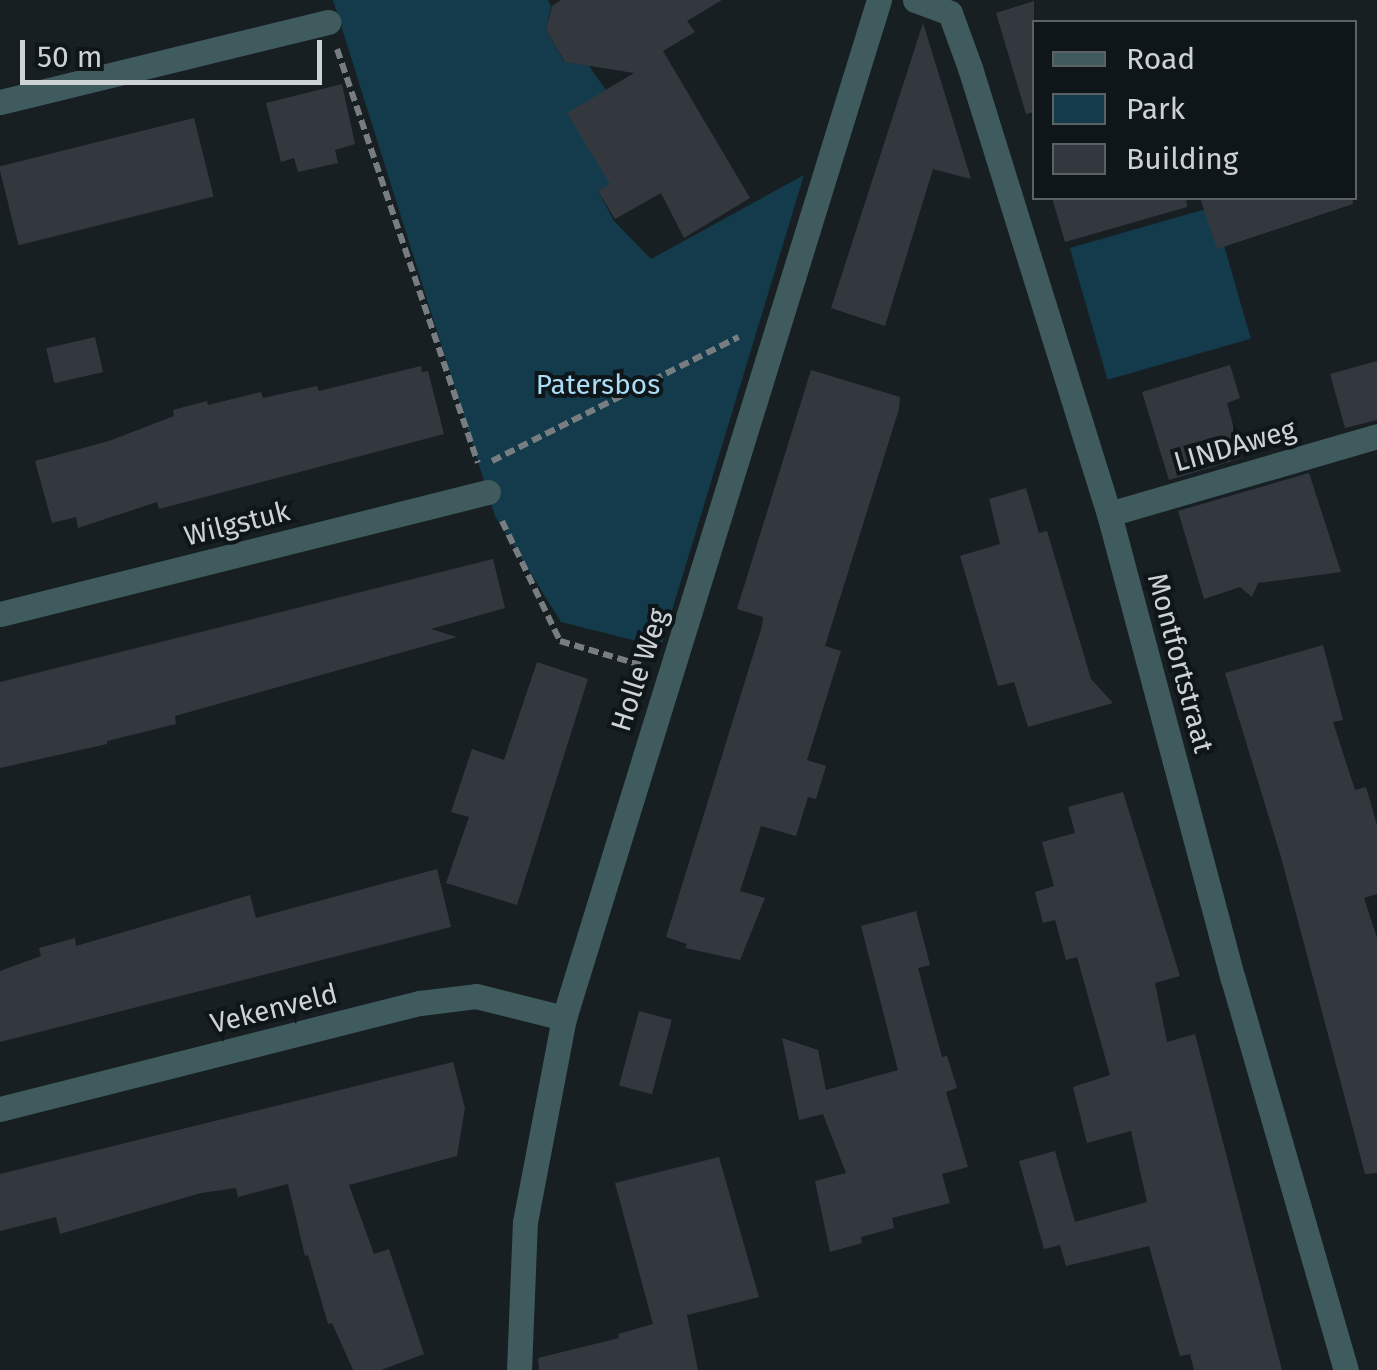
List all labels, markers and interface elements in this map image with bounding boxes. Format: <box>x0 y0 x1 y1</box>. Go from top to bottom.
scale bar <box>25 20 328 82</box>
legend <box>1032 20 1357 200</box>
text: 50 m <box>37 39 102 75</box>
text: Road <box>1126 41 1195 77</box>
text: Park <box>1126 91 1185 127</box>
text: Building <box>1126 141 1238 177</box>
park label: Patersbos <box>536 368 660 402</box>
street label: LINDAweg <box>1170 413 1300 479</box>
street label: Wilgstuk <box>181 495 293 553</box>
street label: Montfortstraat <box>1140 570 1220 756</box>
street label: Holle Weg <box>604 604 676 736</box>
street label: Vekenveld <box>207 977 341 1041</box>

